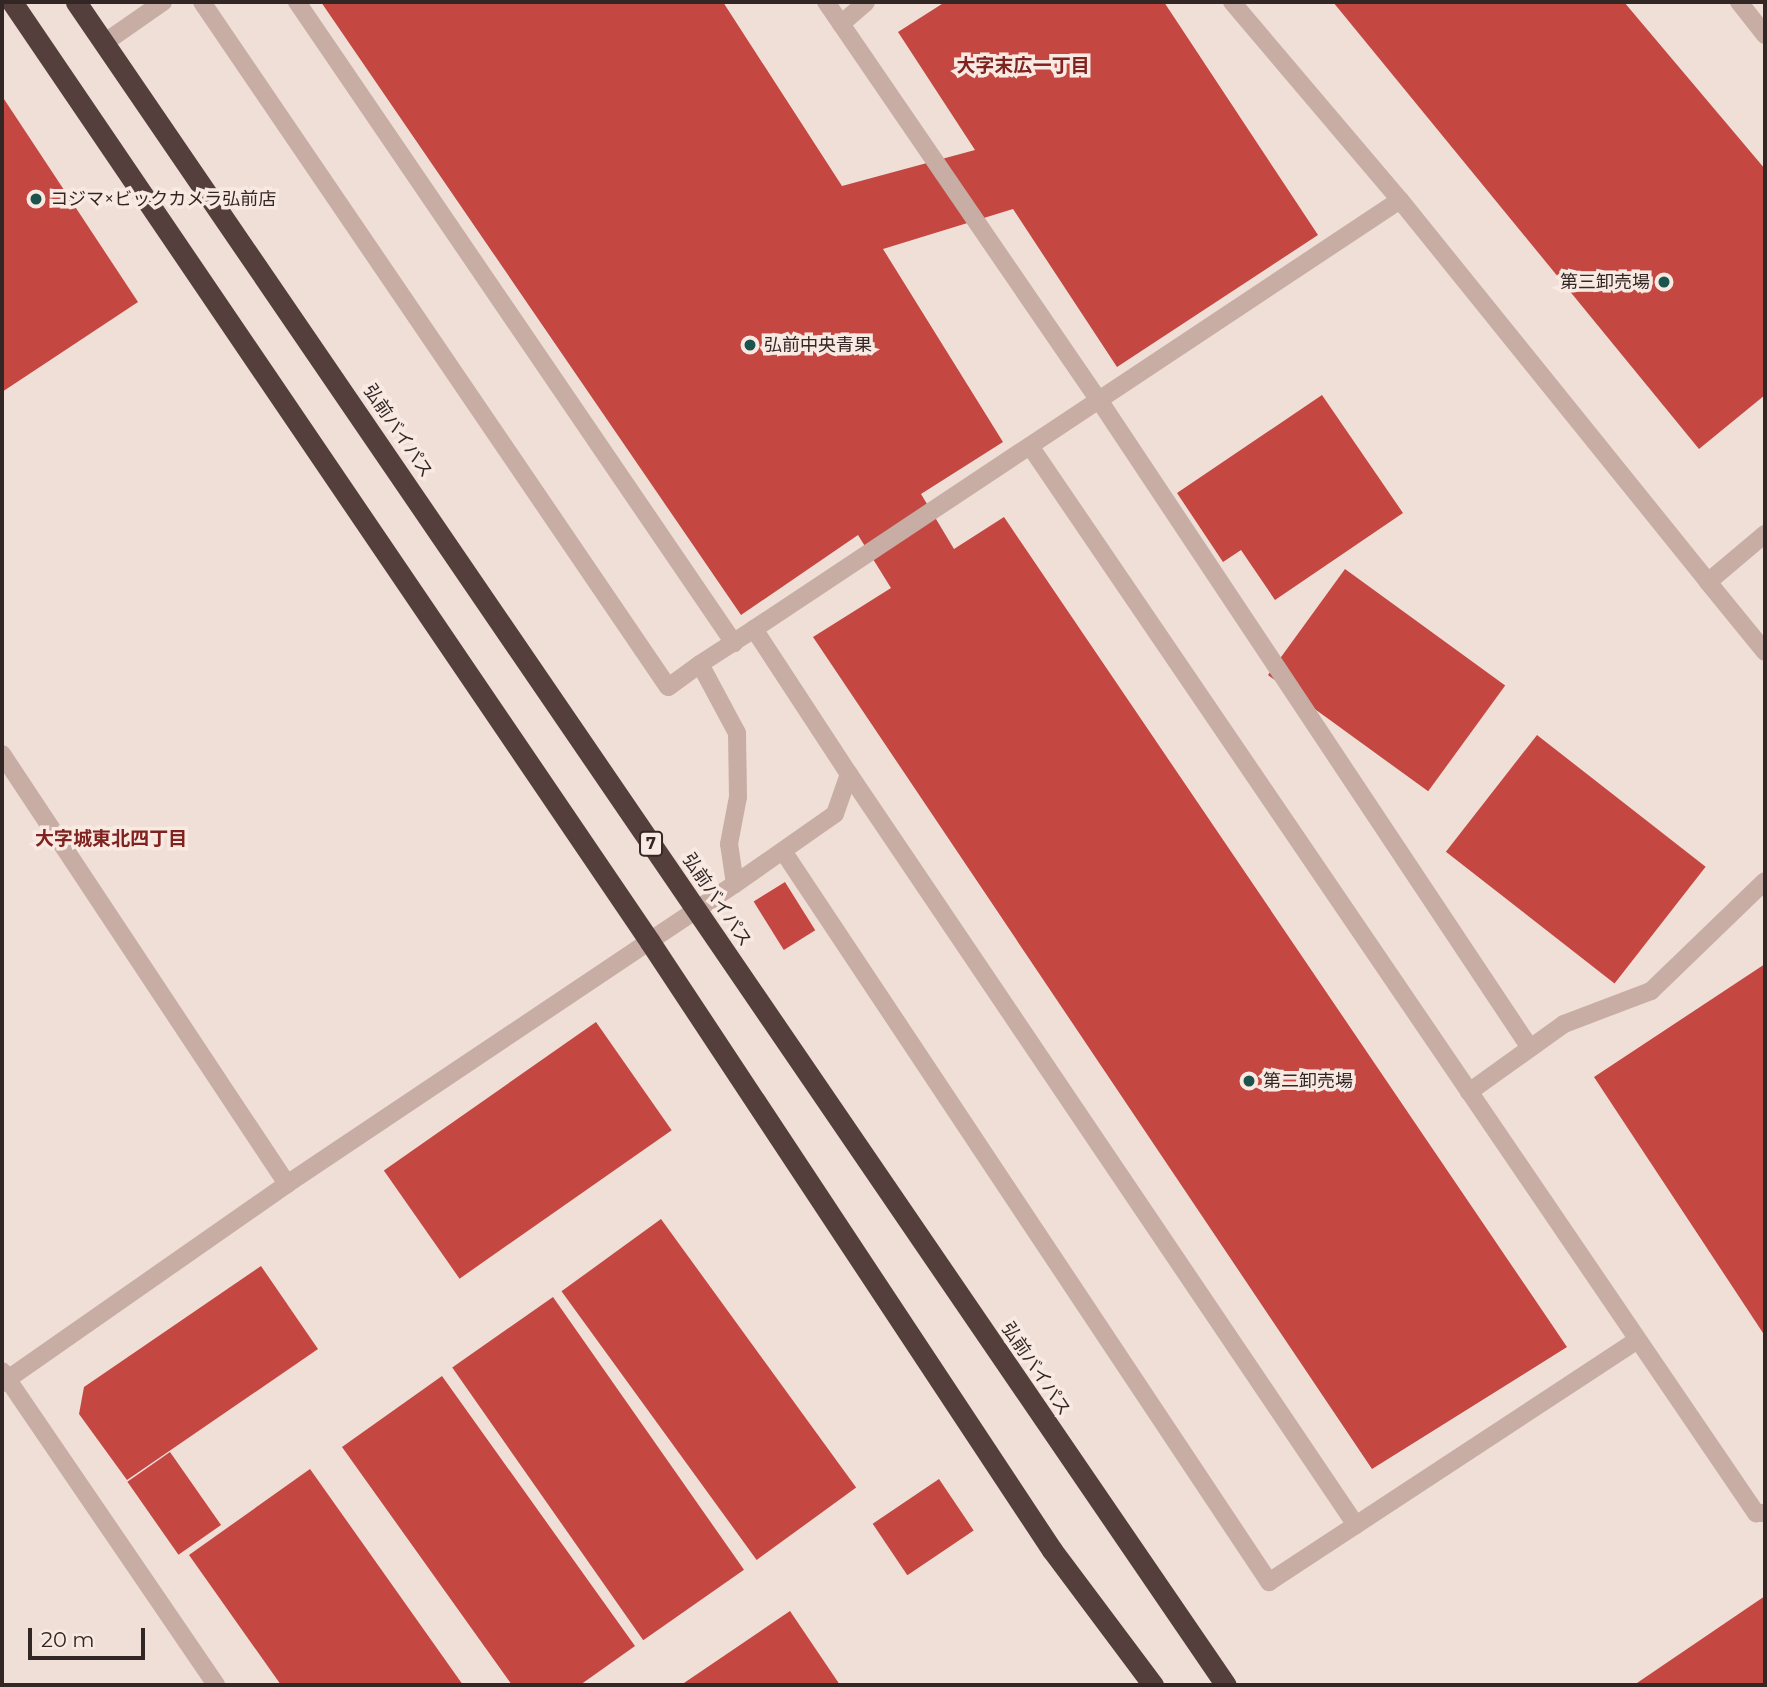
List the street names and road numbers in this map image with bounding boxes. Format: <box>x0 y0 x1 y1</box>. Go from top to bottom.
street label: 弘前バイパス <box>359 380 437 482</box>
road number: 7 <box>639 832 663 856</box>
street label: 弘前バイパス <box>678 849 756 951</box>
street label: 弘前バイパス <box>997 1318 1075 1420</box>

